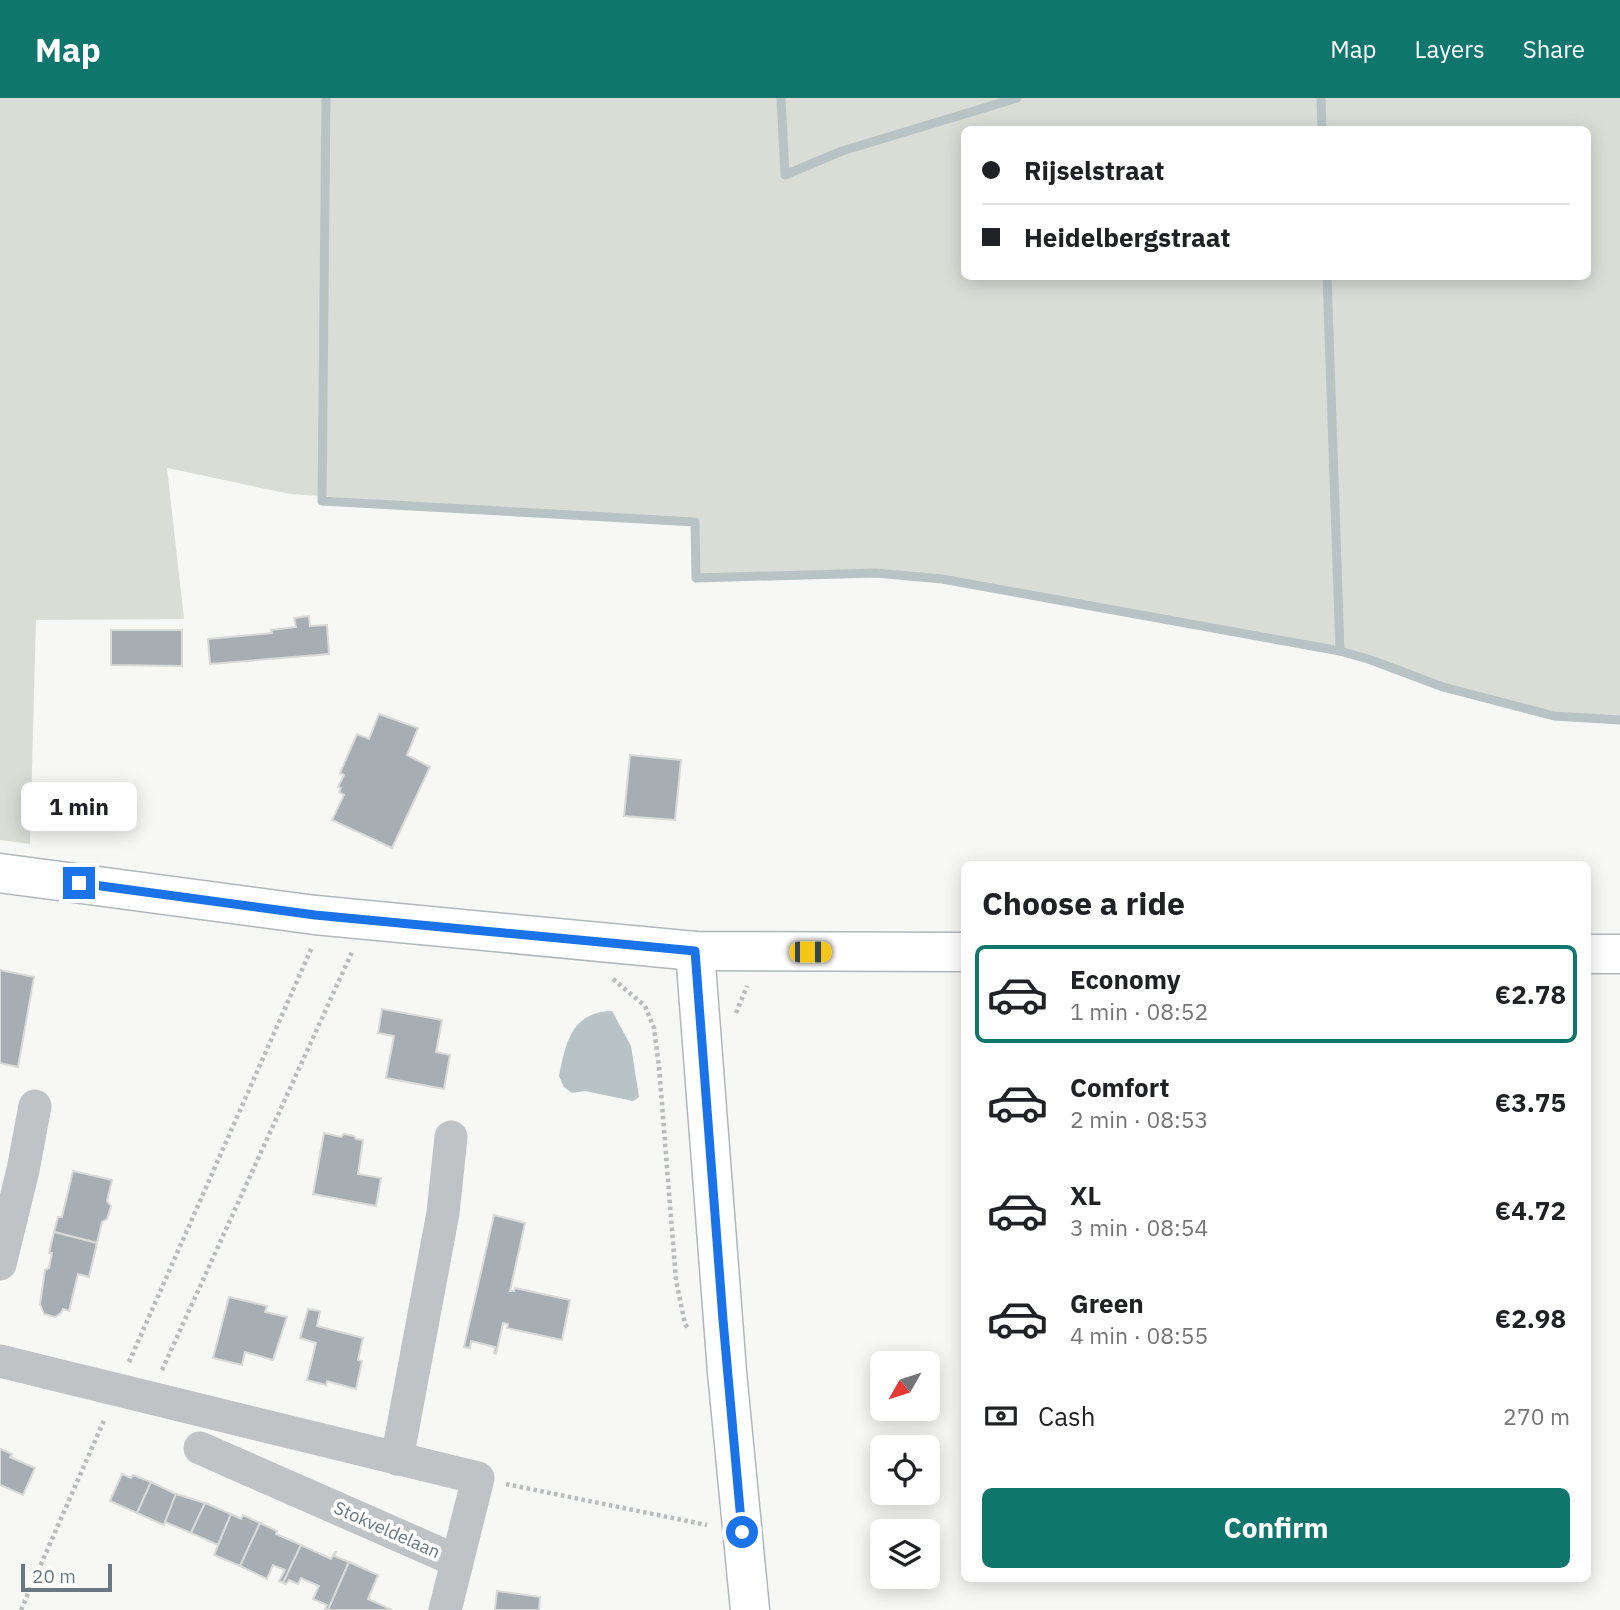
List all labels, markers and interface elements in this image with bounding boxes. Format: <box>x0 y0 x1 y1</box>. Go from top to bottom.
text: Map <box>35 28 101 71</box>
text: Map <box>1330 33 1377 65</box>
text: Layers <box>1415 33 1485 65</box>
text: Share <box>1523 33 1585 65</box>
text: Rijselstraat <box>1024 153 1164 187</box>
text: Heidelbergstraat <box>1024 220 1230 254</box>
callout: 1 min <box>21 782 137 830</box>
text: 1 min <box>49 791 109 821</box>
route end <box>63 867 95 899</box>
text: Choose a ride <box>982 882 1185 924</box>
car <box>790 942 832 963</box>
text: Economy <box>1070 962 1181 996</box>
icon: car <box>986 963 1049 1026</box>
text: €2.78 <box>1495 977 1566 1011</box>
text: 1 min · 08:52 <box>1070 996 1208 1026</box>
text: Comfort <box>1070 1070 1169 1104</box>
icon: car <box>986 1071 1049 1134</box>
text: €3.75 <box>1495 1085 1566 1119</box>
text: 2 min · 08:53 <box>1070 1104 1208 1134</box>
text: XL <box>1070 1178 1101 1212</box>
icon: car <box>986 1179 1049 1242</box>
text: €4.72 <box>1495 1193 1566 1227</box>
text: 3 min · 08:54 <box>1070 1212 1208 1242</box>
text: Green <box>1070 1286 1144 1320</box>
icon: car <box>986 1287 1049 1350</box>
text: €2.98 <box>1495 1301 1566 1335</box>
text: 4 min · 08:55 <box>1070 1320 1208 1350</box>
north arrow <box>870 1351 940 1421</box>
map controls <box>870 1351 940 1589</box>
icon: cash <box>982 1397 1020 1435</box>
text: Cash <box>1038 1399 1095 1433</box>
text: 270 m <box>1503 1401 1570 1431</box>
button: locate <box>870 1435 940 1505</box>
button: Confirm <box>982 1488 1570 1568</box>
street label: Stokveldelaan <box>330 1496 444 1563</box>
route start <box>726 1516 758 1548</box>
button: layers <box>870 1519 940 1589</box>
scale bar <box>21 1561 112 1593</box>
text: 20 m <box>32 1564 76 1588</box>

